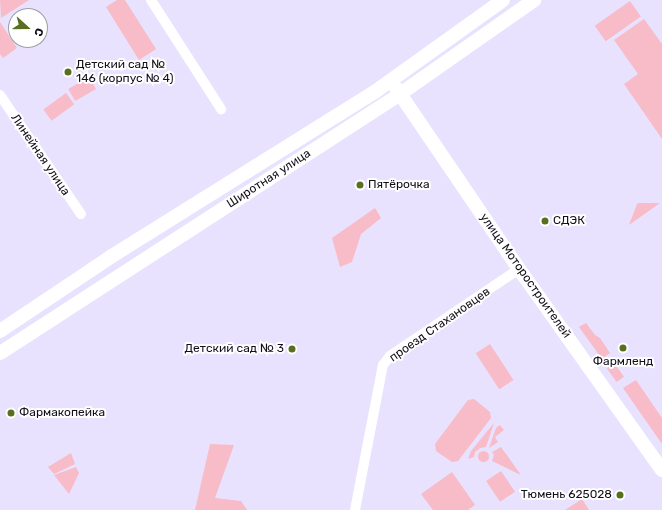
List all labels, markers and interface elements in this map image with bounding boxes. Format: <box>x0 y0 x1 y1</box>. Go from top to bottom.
north arrow <box>8 8 48 48</box>
text: С <box>31 26 46 38</box>
place label: Детский сад № 146 (корпус № 4) <box>76 58 174 86</box>
marker: Детский сад № 146 (корпус № 4) <box>63 67 73 77</box>
street label: Линейная улица <box>7 112 73 198</box>
street label: Широтная улица <box>224 147 314 211</box>
place label: Пятёрочка <box>368 178 430 192</box>
marker: Пятёрочка <box>355 180 365 190</box>
street label: улица Моторостроителей <box>476 211 574 341</box>
place label: СДЭК <box>553 214 585 228</box>
marker: СДЭК <box>540 216 550 226</box>
street label: проезд Стахановцев <box>387 285 493 365</box>
place label: Детский сад № 3 <box>185 342 284 356</box>
marker: Фармленд <box>618 343 628 353</box>
marker: Детский сад № 3 <box>287 344 297 354</box>
place label: Фармленд <box>593 355 653 369</box>
place label: Фармакопейка <box>19 406 105 420</box>
marker: Фармакопейка <box>6 408 16 418</box>
place label: Тюмень 625028 <box>521 488 612 502</box>
marker: Тюмень 625028 <box>615 490 625 500</box>

